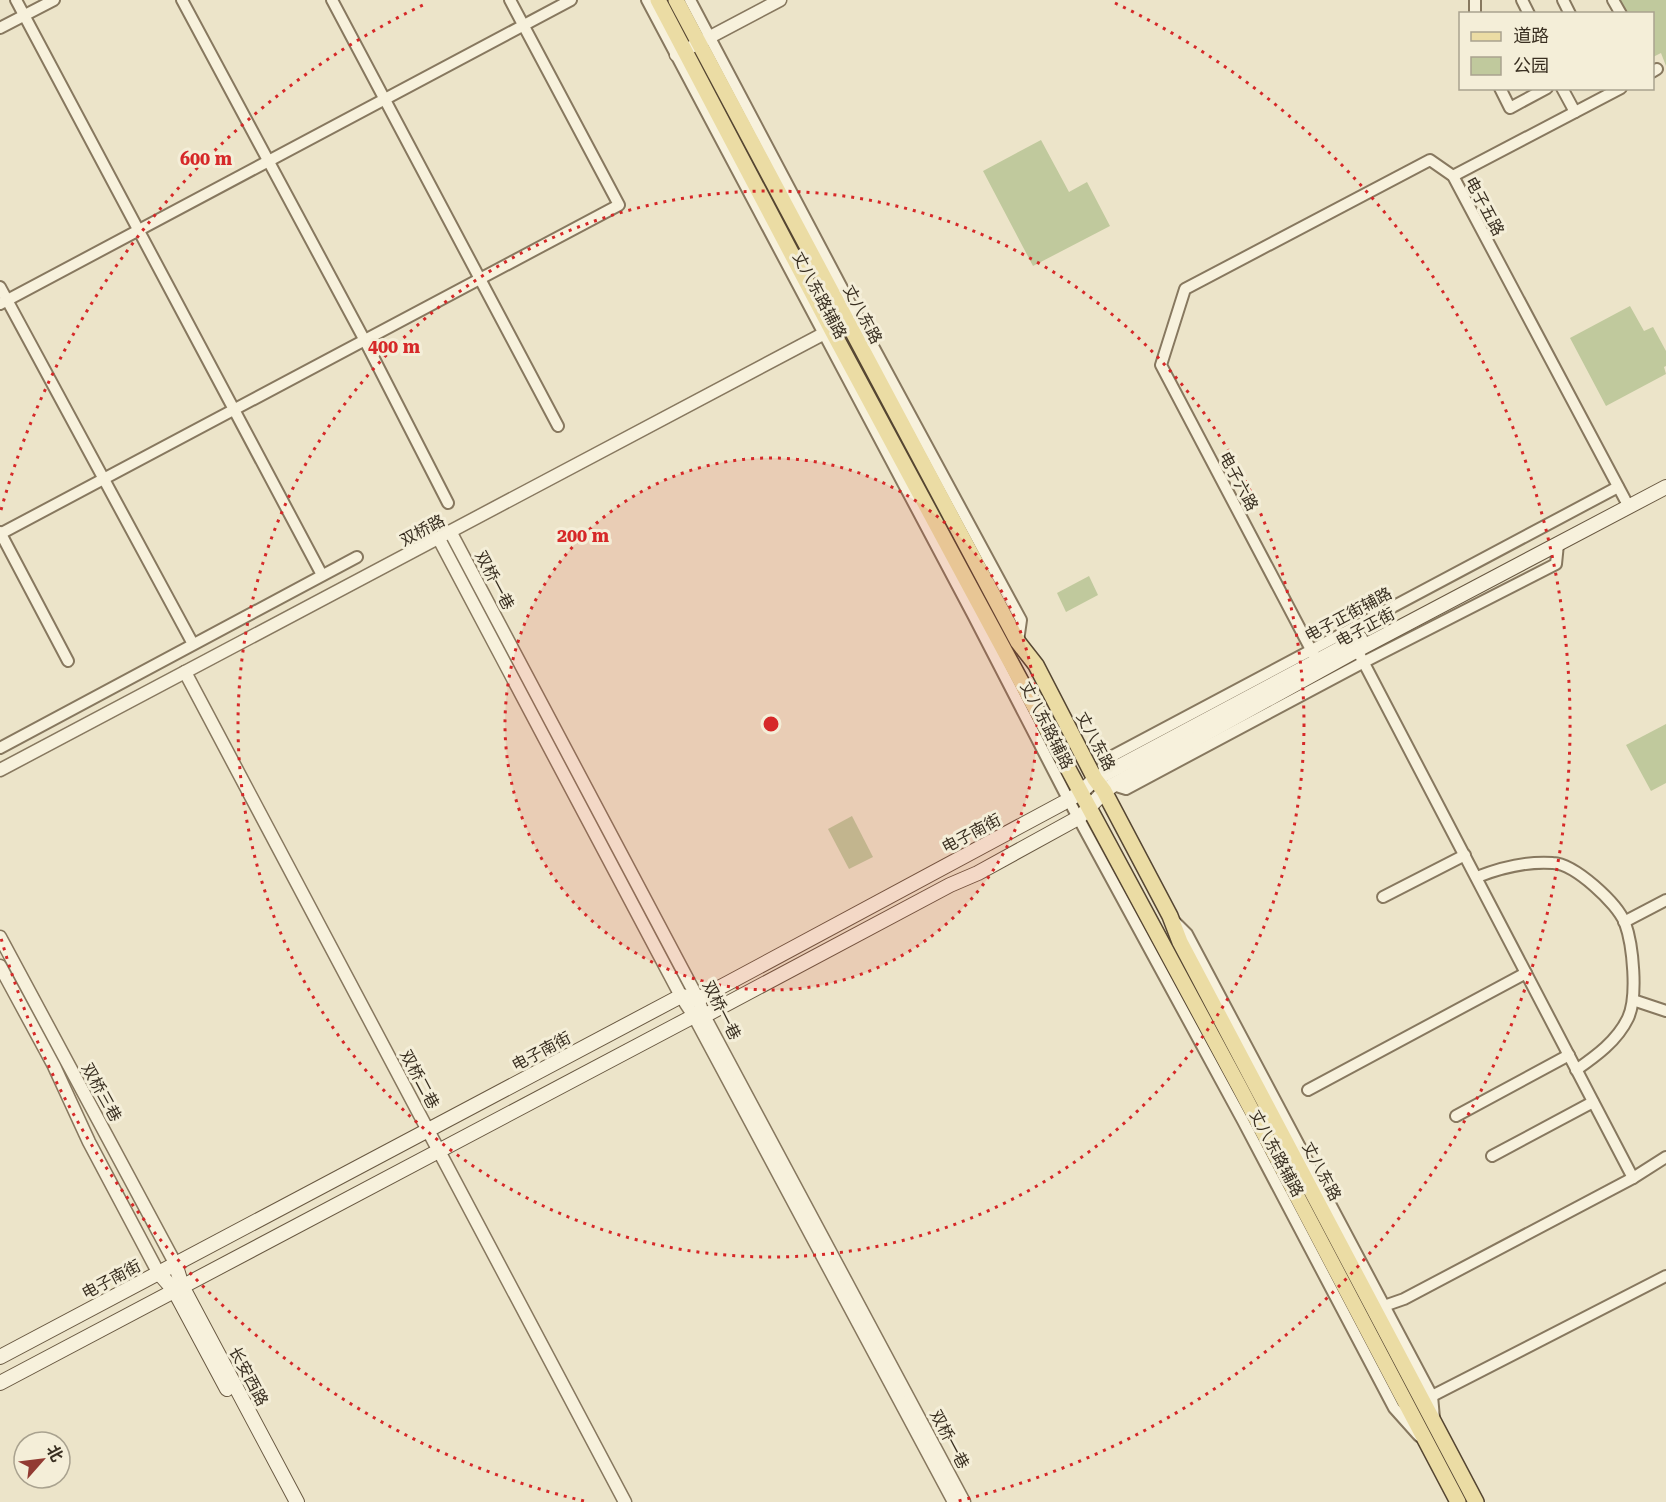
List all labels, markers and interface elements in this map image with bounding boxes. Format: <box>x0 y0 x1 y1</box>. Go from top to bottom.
legend <box>1459 12 1654 90</box>
text: 道路 <box>1513 25 1549 46</box>
text: 公园 <box>1513 55 1549 76</box>
text: 600 m <box>180 148 233 169</box>
street label: 电子五路 <box>1461 174 1508 239</box>
street label: 丈八东路辅路 <box>789 248 850 342</box>
street label: 丈八东路 <box>839 282 886 347</box>
text: 400 m <box>368 336 421 357</box>
street label: 电子六路 <box>1215 449 1262 514</box>
street label: 双桥路 <box>397 511 448 550</box>
text: 200 m <box>557 525 610 546</box>
street label: 双桥一巷 <box>471 548 518 613</box>
street label: 电子正街辅路 <box>1301 583 1395 645</box>
street label: 电子正街 <box>1332 604 1398 650</box>
street label: 丈八东路辅路 <box>1016 678 1077 772</box>
street label: 丈八东路 <box>1072 709 1119 774</box>
centre of rings <box>761 714 781 734</box>
street label: 电子南街 <box>939 810 1004 857</box>
street label: 双桥一巷 <box>699 977 745 1043</box>
street label: 电子南街 <box>509 1028 574 1075</box>
street label: 双桥二巷 <box>396 1047 443 1112</box>
street label: 双桥三巷 <box>78 1060 125 1125</box>
street label: 丈八东路辅路 <box>1246 1106 1307 1200</box>
street label: 丈八东路 <box>1298 1139 1345 1204</box>
street label: 电子南街 <box>79 1256 144 1303</box>
street label: 长安西路 <box>225 1344 272 1409</box>
street label: 双桥一巷 <box>926 1407 973 1472</box>
north arrow <box>12 1430 72 1490</box>
text: 北 <box>43 1442 67 1465</box>

